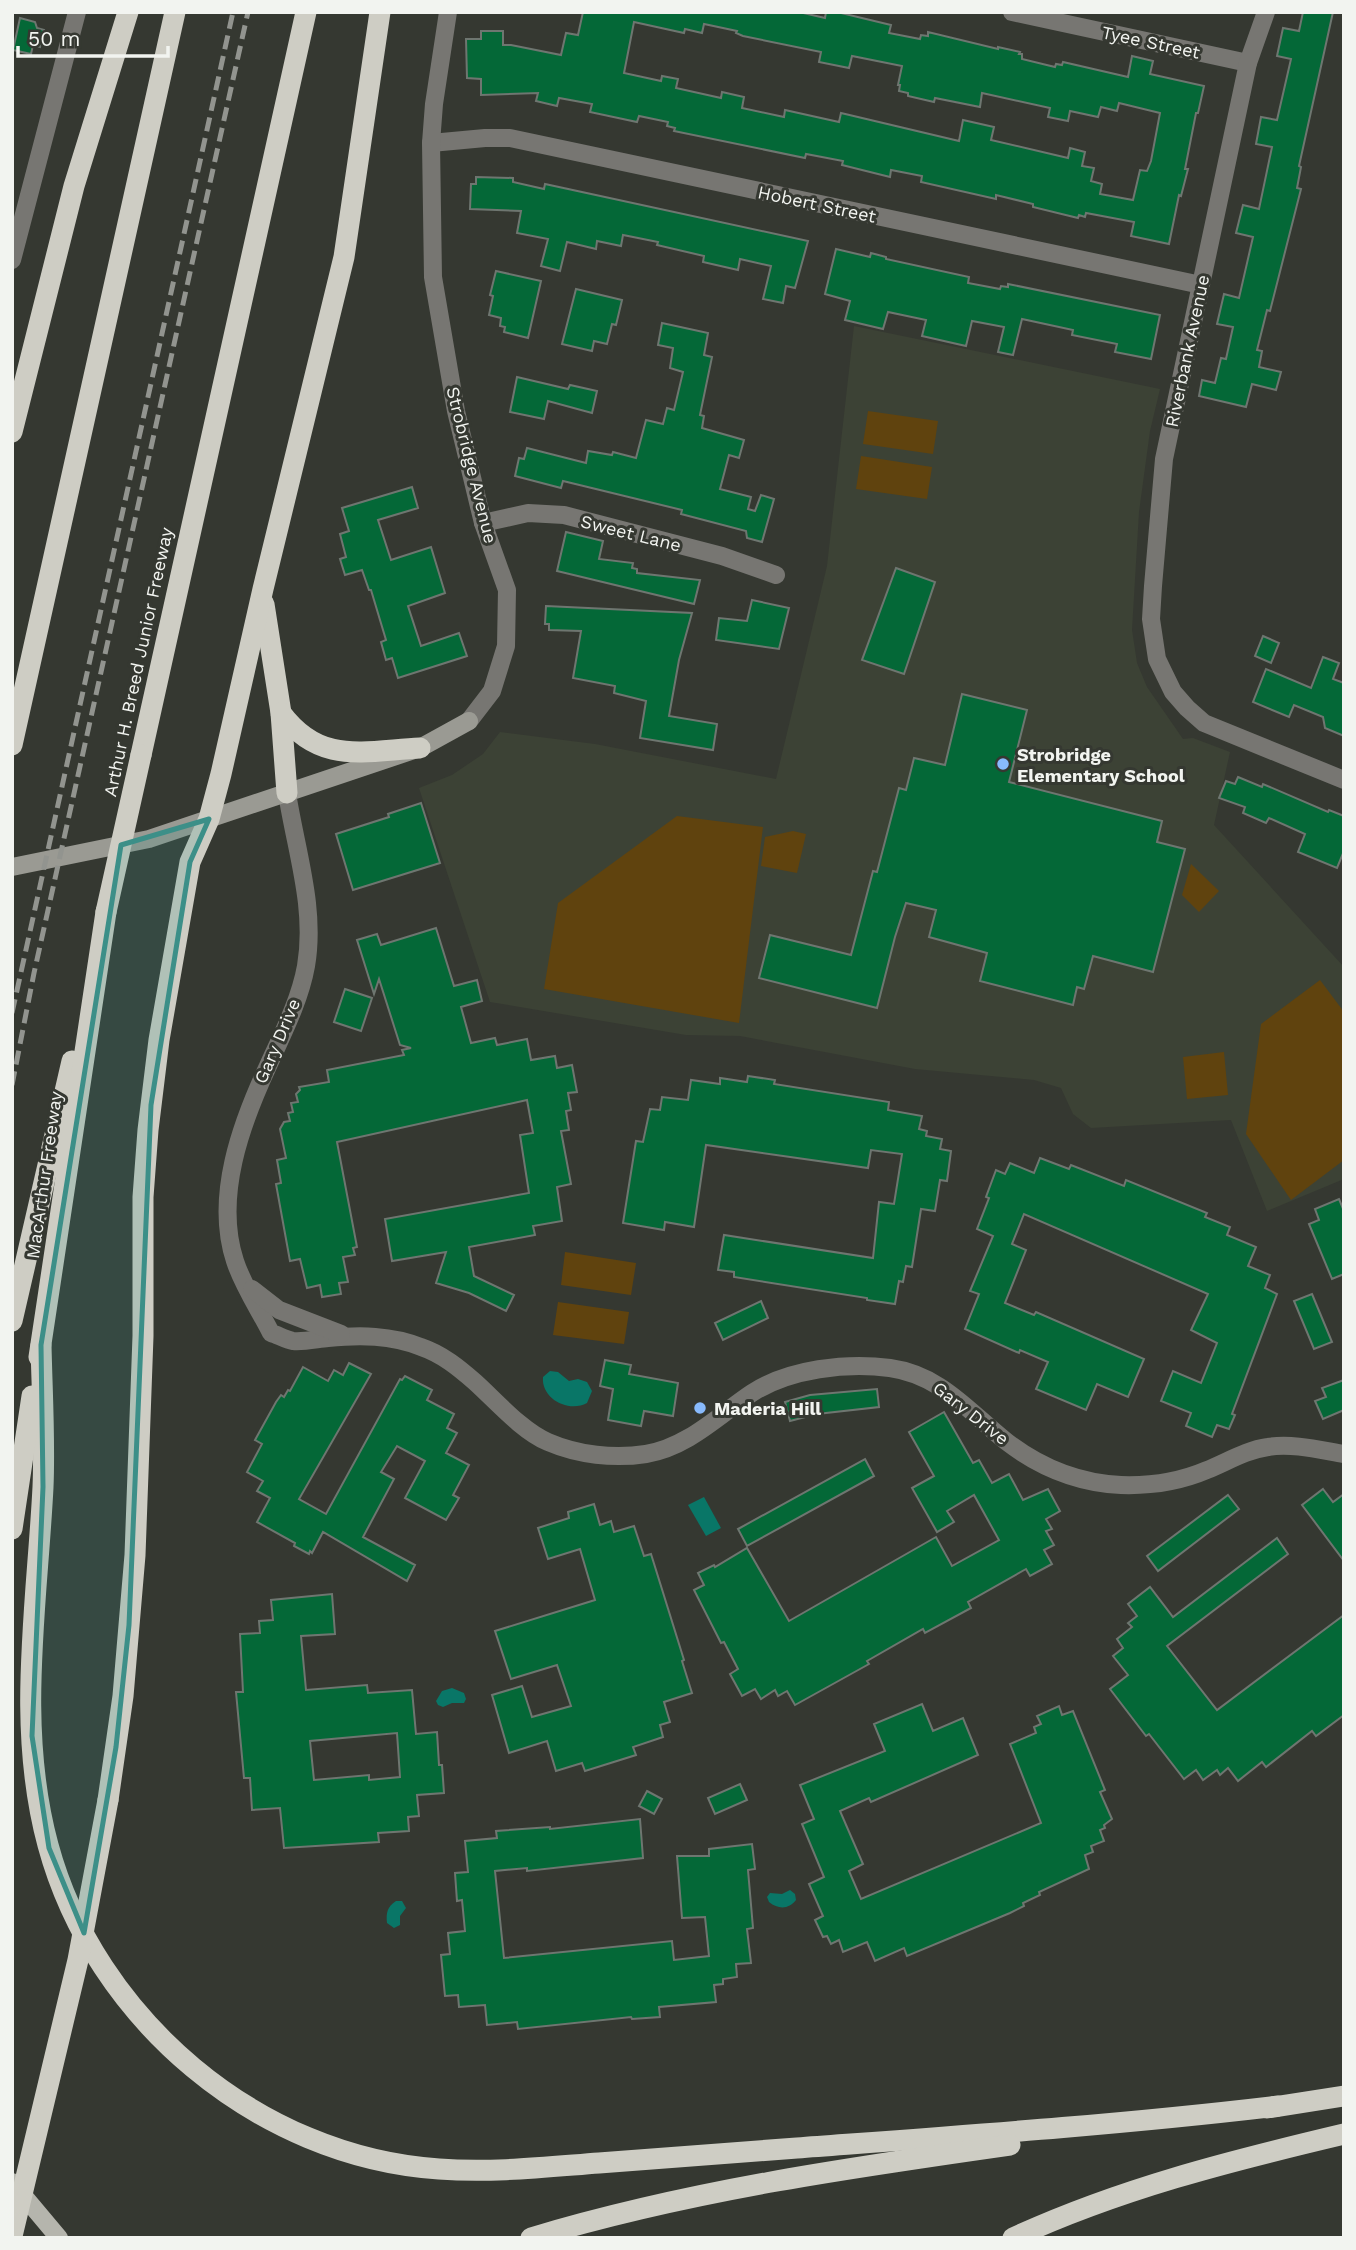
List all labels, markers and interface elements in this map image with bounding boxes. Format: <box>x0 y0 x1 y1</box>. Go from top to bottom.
scale bar <box>18 14 168 58</box>
street label: Tyee Street <box>1100 21 1202 63</box>
text: 50 m <box>28 26 80 51</box>
street label: Hobert Street <box>756 181 878 227</box>
street label: Riverbank Avenue <box>1161 273 1213 429</box>
street label: Strobridge Avenue <box>442 385 502 545</box>
street label: Sweet Lane <box>579 510 683 556</box>
street label: Arthur H. Breed Junior Freeway <box>99 525 177 799</box>
place label: Strobridge Elementary School <box>1017 744 1185 786</box>
marker: Strobridge Elementary School <box>995 756 1011 772</box>
street label: Gary Drive <box>250 995 304 1087</box>
street label: MacArthur Freeway <box>22 1089 66 1260</box>
street label: Gary Drive <box>929 1377 1013 1449</box>
place label: Maderia Hill <box>714 1398 821 1419</box>
marker: Maderia Hill <box>692 1400 708 1416</box>

